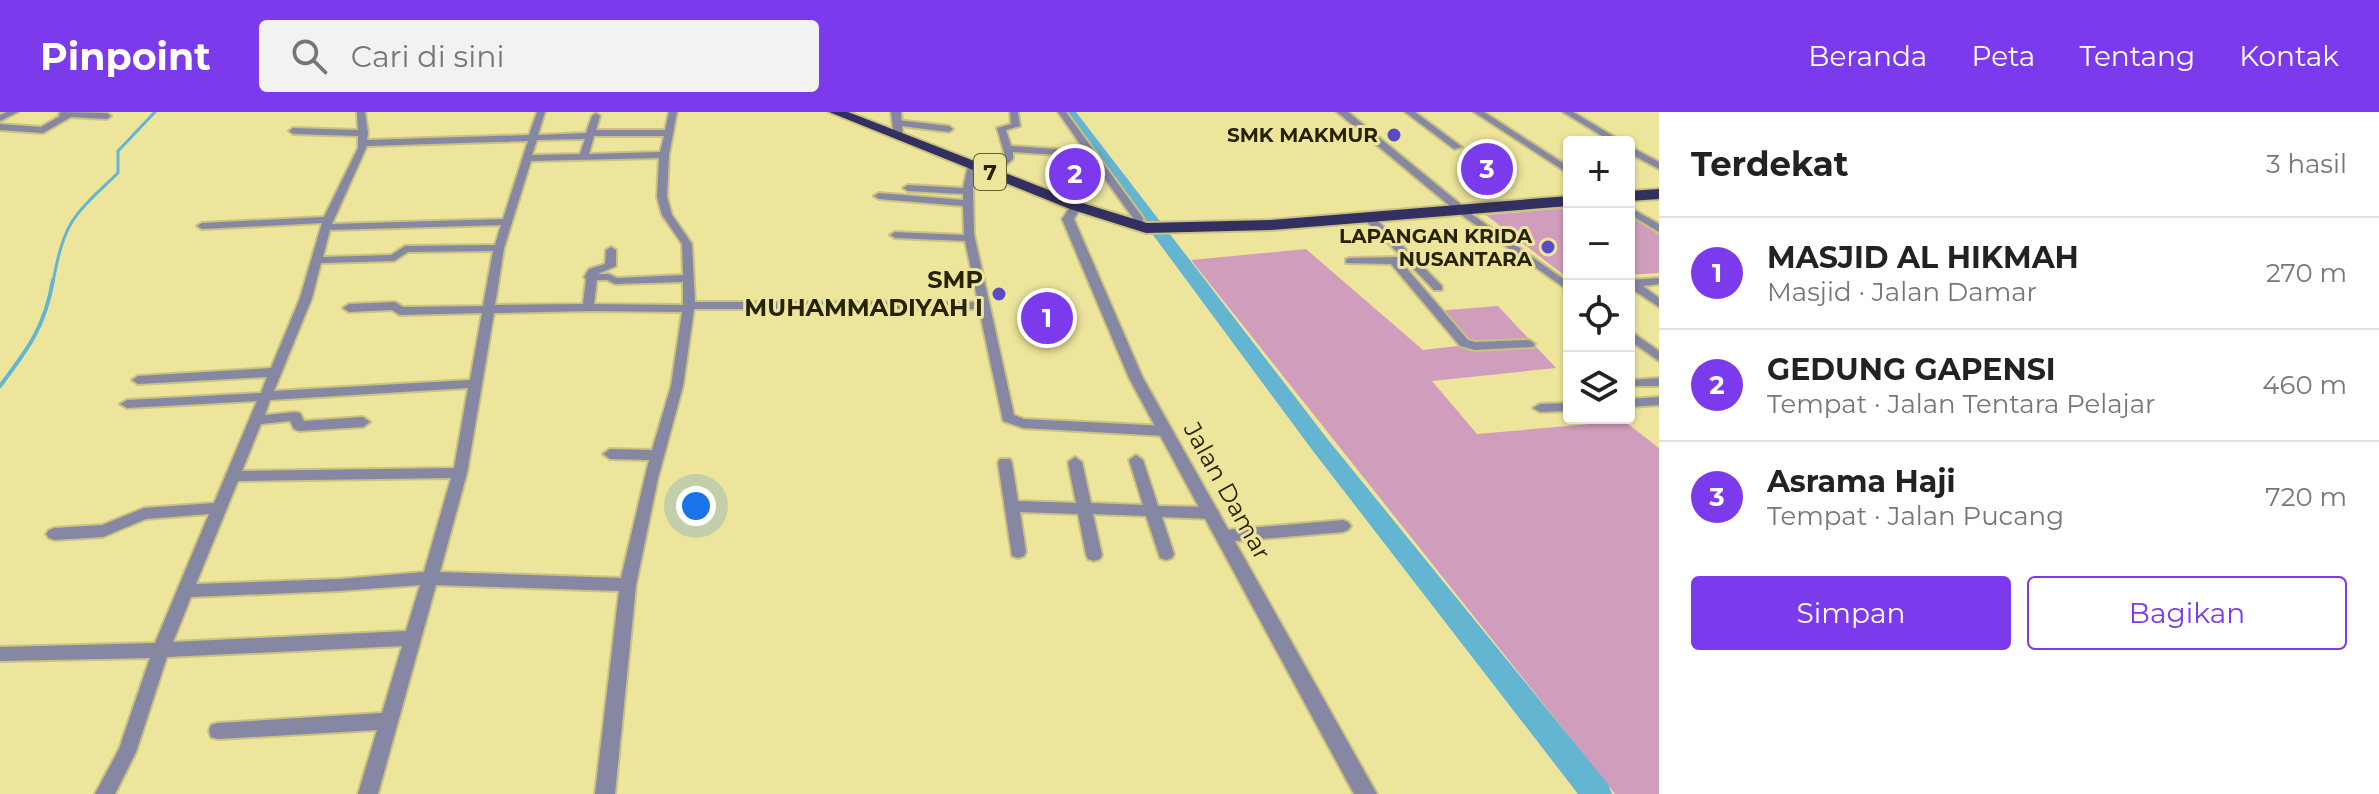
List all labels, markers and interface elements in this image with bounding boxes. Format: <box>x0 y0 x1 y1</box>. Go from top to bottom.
search box <box>259 20 819 92</box>
text: Pinpoint <box>40 33 211 80</box>
icon: search <box>287 34 331 78</box>
text: Cari di sini <box>351 38 505 75</box>
text: Beranda <box>1808 39 1927 73</box>
text: Peta <box>1971 39 2035 73</box>
text: Tentang <box>2079 39 2195 73</box>
text: Kontak <box>2239 39 2339 73</box>
place label: SMK MAKMUR <box>1227 123 1378 147</box>
marker: SMK MAKMUR <box>1385 126 1403 144</box>
map controls <box>1563 136 1635 424</box>
button: + <box>1563 136 1635 208</box>
pin: 3 <box>1461 139 1513 199</box>
text: Terdekat <box>1691 143 1849 185</box>
pin: 2 <box>1049 144 1101 204</box>
text: 3 hasil <box>2266 148 2347 180</box>
road number: 7 <box>974 154 1006 190</box>
button: − <box>1563 208 1635 280</box>
place label: LAPANGAN KRIDA NUSANTARA <box>1339 224 1533 271</box>
marker: LAPANGAN KRIDA NUSANTARA <box>1539 238 1557 256</box>
text: MASJID AL HIKMAH <box>1767 239 2079 276</box>
text: 1 <box>1712 257 1722 289</box>
text: 270 m <box>2266 257 2347 289</box>
place label: SMP MUHAMMADIYAH I <box>744 265 983 322</box>
text: Masjid · Jalan Damar <box>1767 276 2037 308</box>
button: locate <box>1563 280 1635 352</box>
marker: SMP MUHAMMADIYAH I <box>990 285 1008 303</box>
pin: 1 <box>1021 288 1073 348</box>
text: GEDUNG GAPENSI <box>1767 351 2056 388</box>
button: layers <box>1563 352 1635 424</box>
text: 2 <box>1709 369 1725 401</box>
text: 460 m <box>2262 369 2347 401</box>
text: Tempat · Jalan Tentara Pelajar <box>1767 388 2155 420</box>
street label: Jalan Damar <box>1177 416 1277 564</box>
text: Asrama Haji <box>1767 463 1956 500</box>
text: 3 <box>1709 481 1725 513</box>
text: 720 m <box>2265 481 2347 513</box>
your location <box>676 486 716 526</box>
text: Tempat · Jalan Pucang <box>1767 500 2064 532</box>
button: Simpan <box>1691 576 2011 650</box>
button: Bagikan <box>2027 576 2347 650</box>

